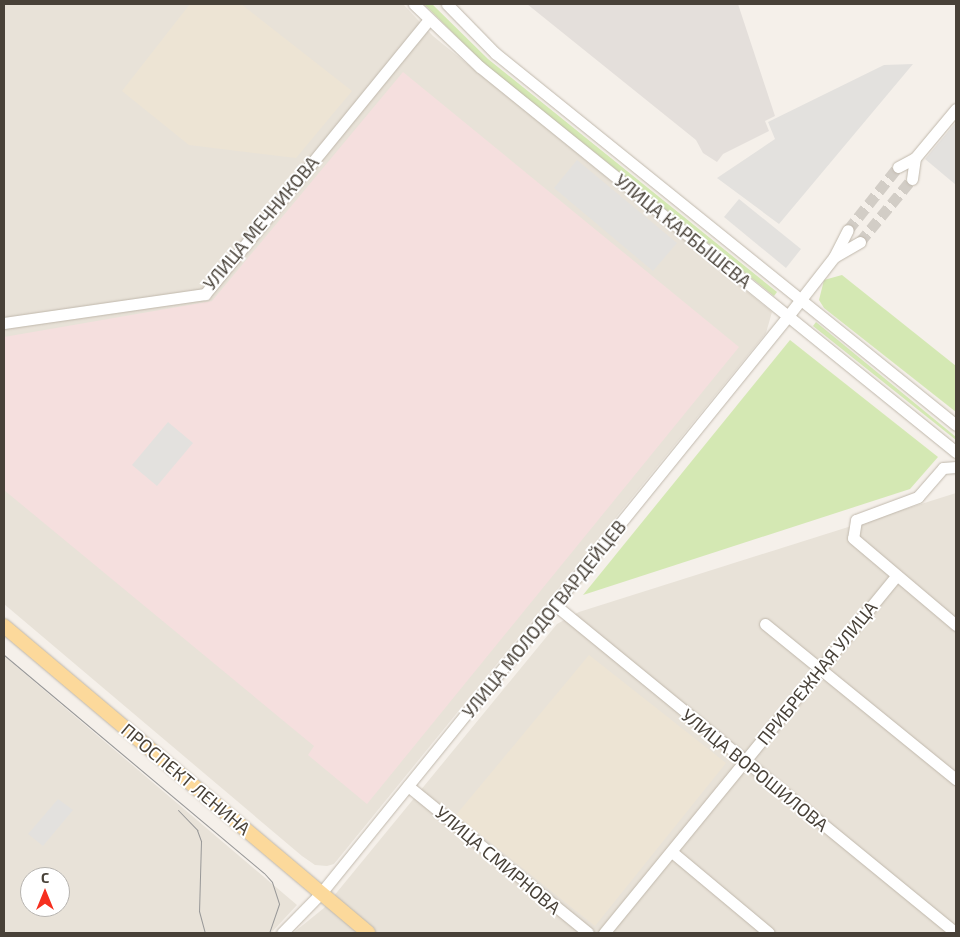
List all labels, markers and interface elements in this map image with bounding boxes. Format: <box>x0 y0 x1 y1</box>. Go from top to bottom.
street label: УЛИЦА МЕЧНИКОВА <box>199 152 323 294</box>
street label: УЛИЦА КАРБЫШЕВА <box>611 169 755 293</box>
street label: УЛИЦА МОЛОДОГВАРДЕЙЦЕВ <box>458 516 630 722</box>
street label: ПРИБРЕЖНАЯ УЛИЦА <box>752 597 882 749</box>
street label: УЛИЦА ВОРОШИЛОВА <box>677 704 833 836</box>
street label: ПРОСПЕКТ ЛЕНИНА <box>117 719 255 839</box>
street label: УЛИЦА СМИРНОВА <box>431 801 565 919</box>
north arrow <box>20 867 70 917</box>
text: С <box>41 869 49 886</box>

